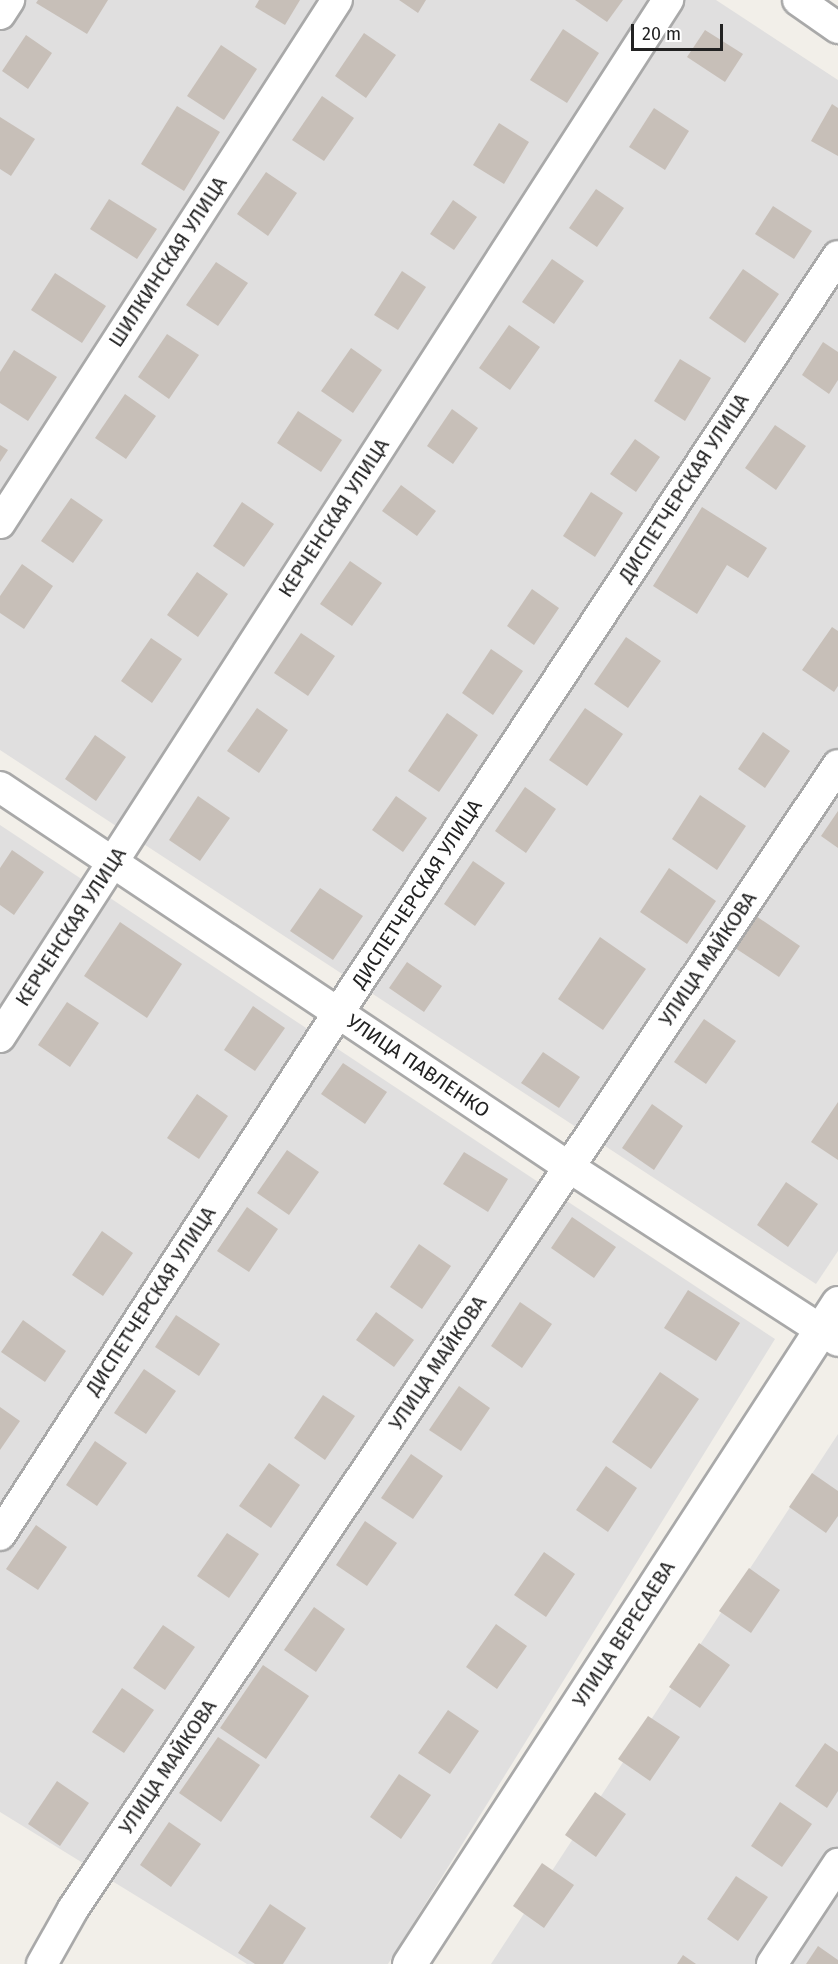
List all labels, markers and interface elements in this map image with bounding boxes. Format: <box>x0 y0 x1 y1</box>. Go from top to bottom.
scale bar <box>634 12 726 50</box>
text: 20 m <box>642 23 681 45</box>
street label: ШИЛКИНСКАЯ УЛИЦА <box>104 172 232 352</box>
street label: ДИСПЕТЧЕРСКАЯ УЛИЦА <box>614 389 754 587</box>
street label: КЕРЧЕНСКАЯ УЛИЦА <box>274 434 394 602</box>
street label: ДИСПЕТЧЕРСКАЯ УЛИЦА <box>347 795 487 993</box>
street label: КЕРЧЕНСКАЯ УЛИЦА <box>11 843 131 1011</box>
street label: УЛИЦА МАЙКОВА <box>654 887 762 1031</box>
street label: УЛИЦА ПАВЛЕНКО <box>342 1009 494 1123</box>
street label: ДИСПЕТЧЕРСКАЯ УЛИЦА <box>81 1202 221 1400</box>
street label: УЛИЦА МАЙКОВА <box>384 1291 492 1435</box>
street label: УЛИЦА ВЕРЕСАЕВА <box>568 1557 680 1711</box>
street label: УЛИЦА МАЙКОВА <box>114 1695 222 1839</box>

